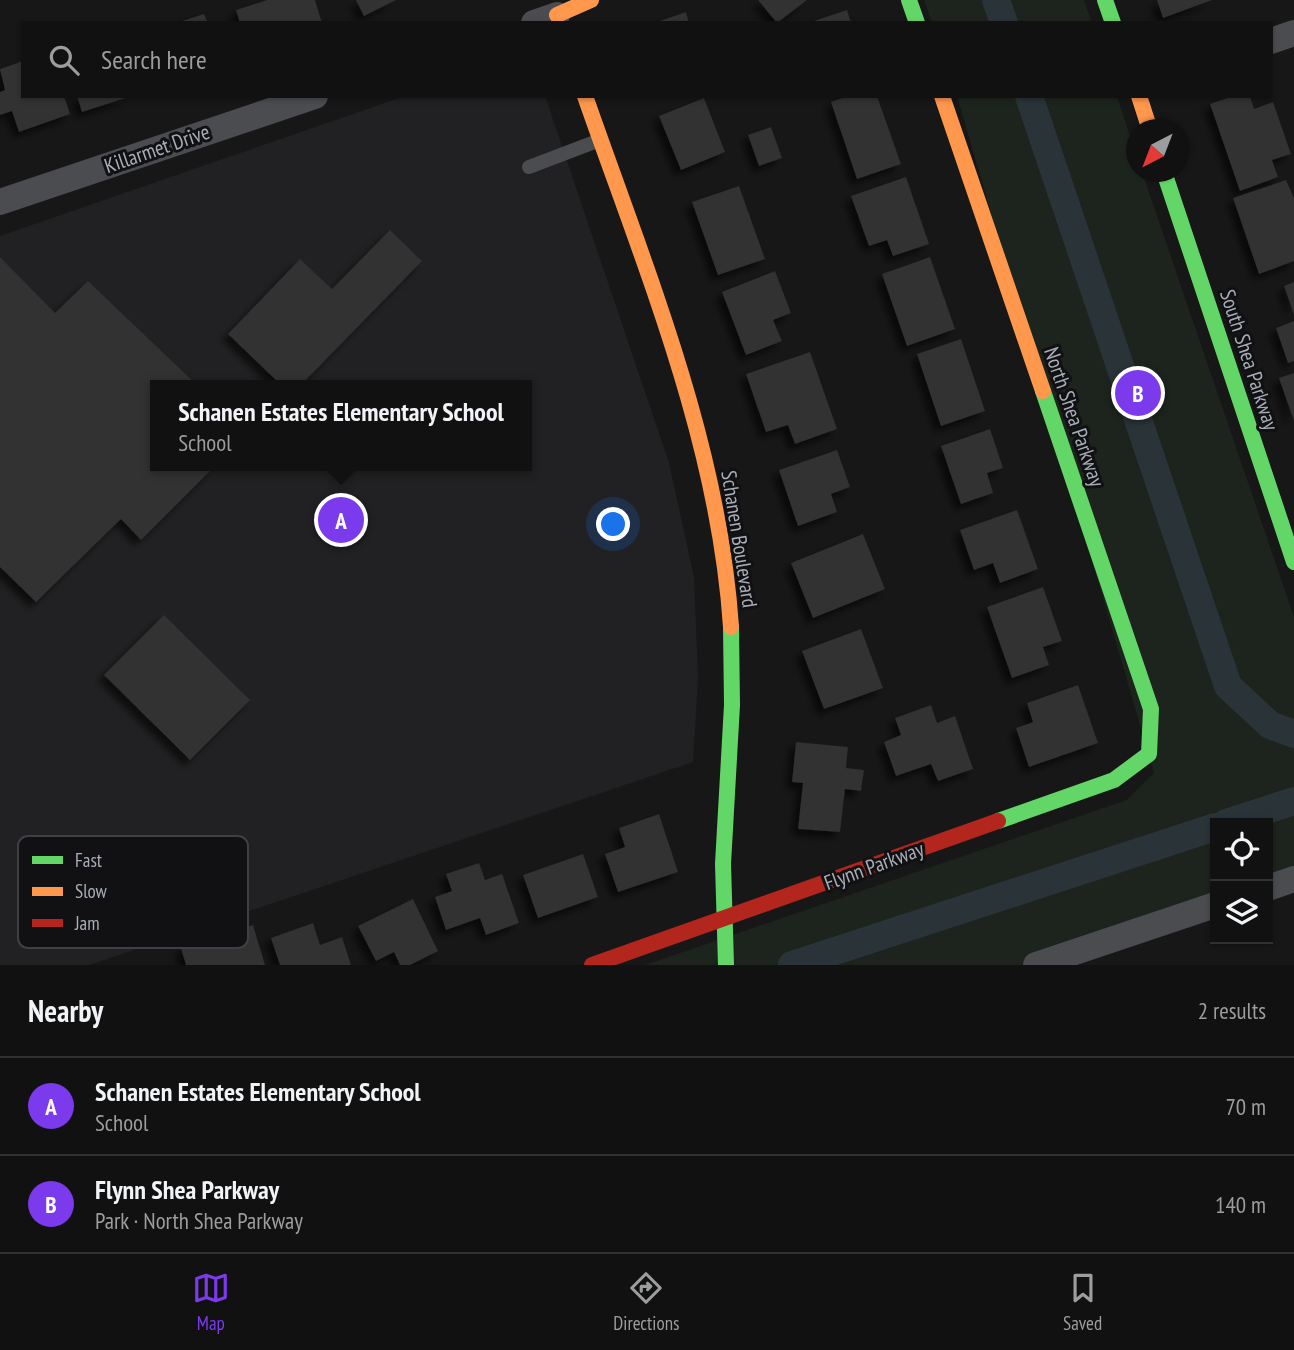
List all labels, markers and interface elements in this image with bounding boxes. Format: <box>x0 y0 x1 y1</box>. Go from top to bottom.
search box <box>21 21 1273 98</box>
icon: search <box>45 41 83 79</box>
text: Search here <box>101 43 207 76</box>
street label: Killarmet Drive <box>101 118 213 179</box>
north arrow <box>1126 119 1189 182</box>
street label: South Shea Parkway <box>1214 286 1285 434</box>
street label: North Shea Parkway <box>1038 344 1111 490</box>
pin: B <box>1115 367 1161 419</box>
popup <box>150 380 532 471</box>
text: Schanen Estates Elementary School <box>178 395 504 428</box>
text: School <box>178 428 232 457</box>
street label: Schanen Boulevard <box>715 468 764 609</box>
pin: A <box>318 494 364 546</box>
your location <box>596 507 630 541</box>
map controls <box>1210 818 1273 944</box>
button: locate <box>1210 818 1273 881</box>
street label: Flynn Parkway <box>820 835 928 896</box>
legend <box>18 836 248 948</box>
text: Fast <box>75 848 103 872</box>
text: Slow <box>75 879 108 903</box>
button: layers <box>1210 881 1273 944</box>
text: Jam <box>74 911 100 935</box>
text: Nearby <box>28 991 103 1030</box>
text: 2 results <box>1198 996 1266 1025</box>
text: Schanen Estates Elementary School <box>95 1075 421 1108</box>
text: A <box>45 1092 57 1121</box>
text: 70 m <box>1225 1092 1266 1121</box>
text: School <box>95 1108 148 1137</box>
text: Flynn Shea Parkway <box>95 1173 279 1206</box>
text: B <box>45 1190 57 1219</box>
text: 140 m <box>1215 1190 1266 1219</box>
text: Park · North Shea Parkway <box>95 1206 303 1235</box>
tab: Map <box>192 1269 230 1335</box>
tab: Directions <box>613 1269 679 1335</box>
tab: Saved <box>1063 1269 1102 1335</box>

